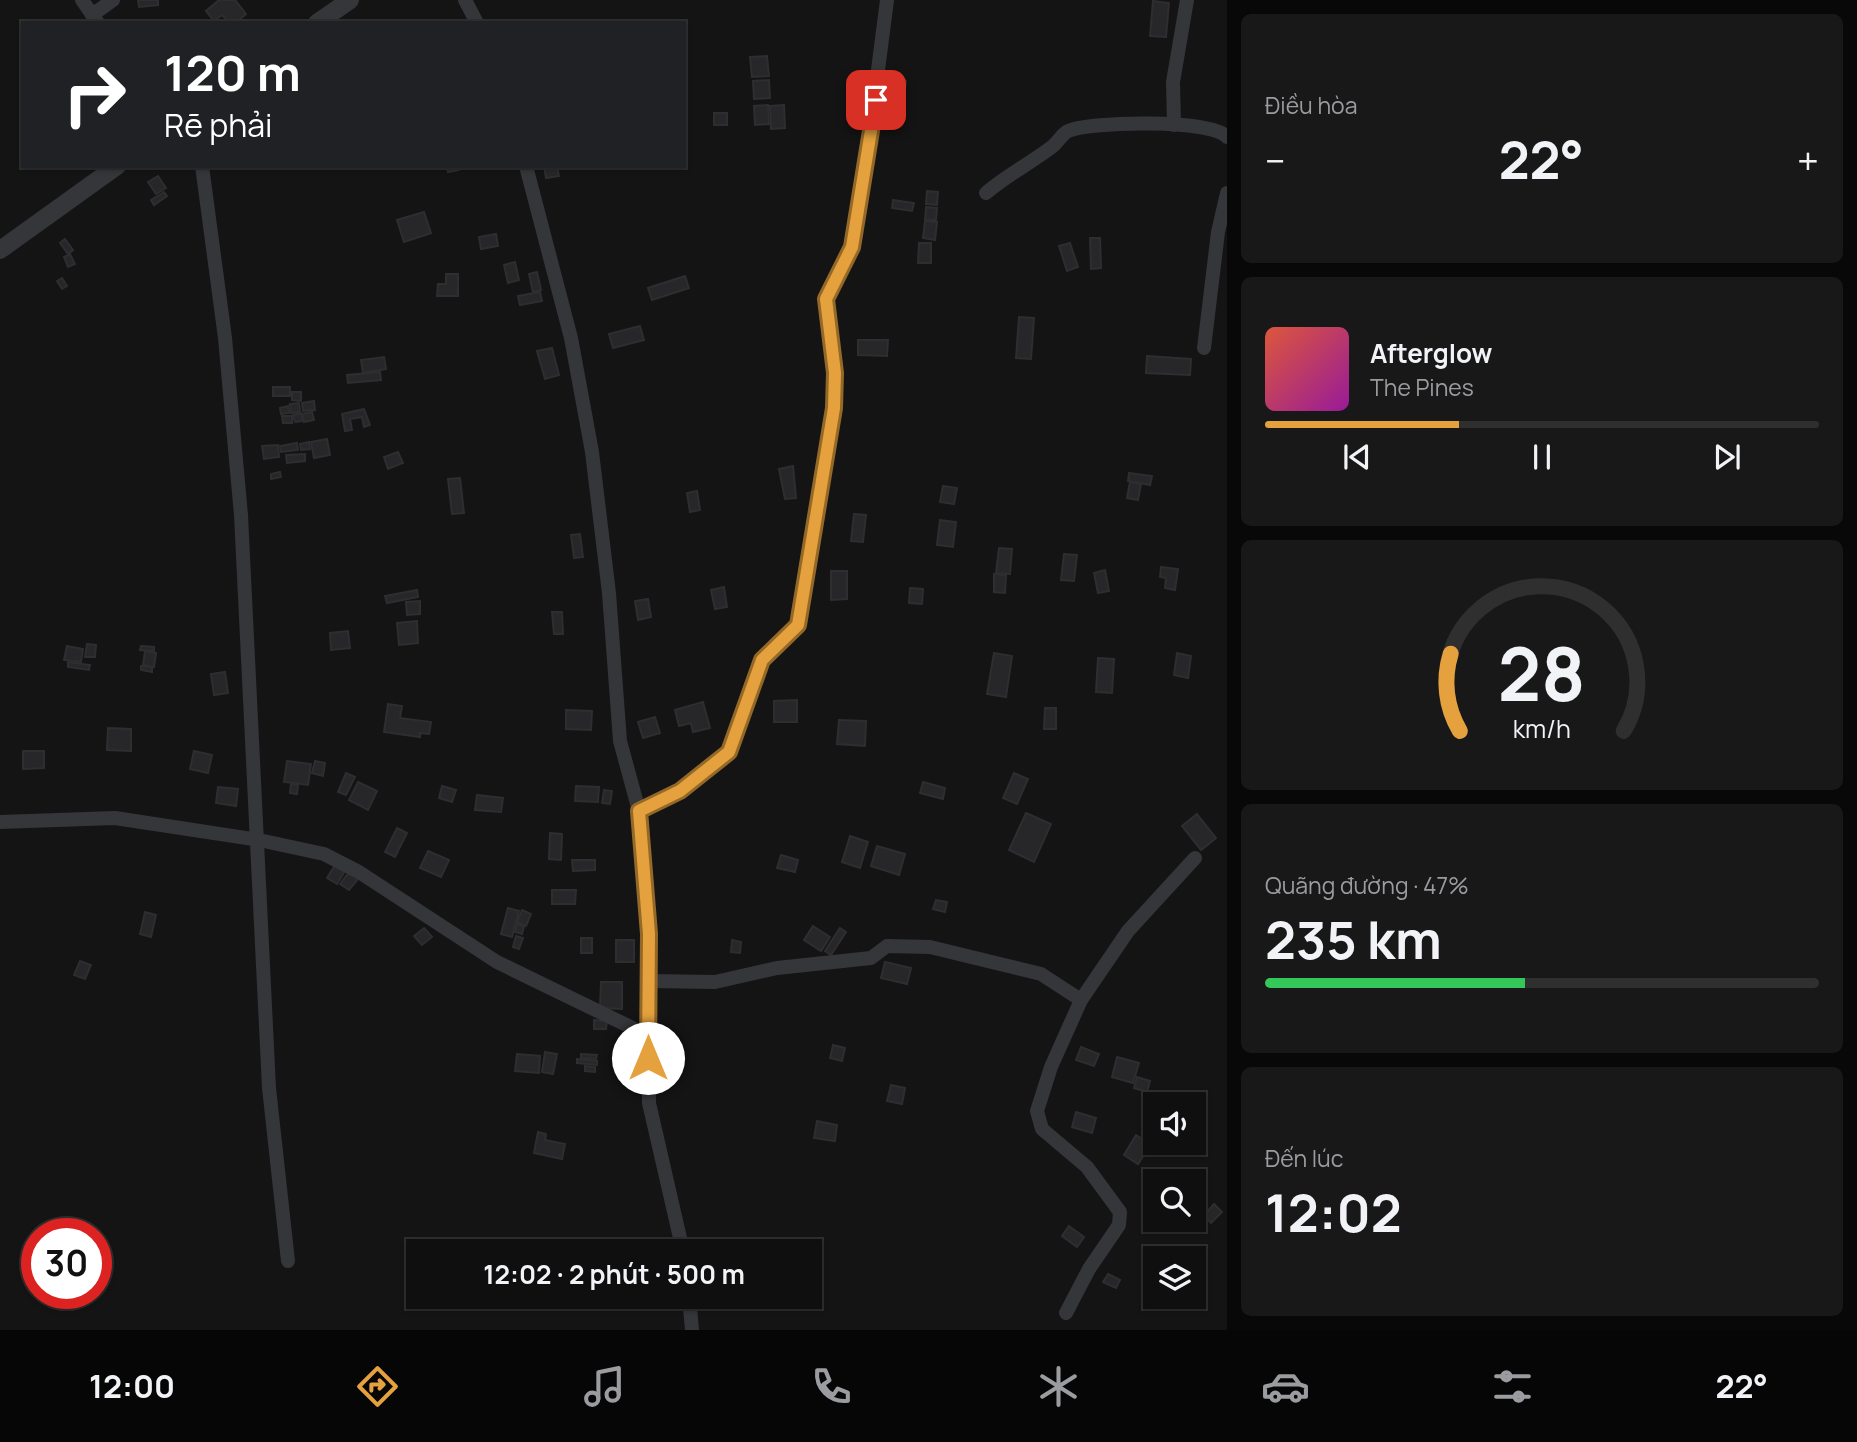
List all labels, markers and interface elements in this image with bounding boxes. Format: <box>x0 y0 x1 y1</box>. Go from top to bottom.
text: 120 m <box>164 39 301 106</box>
icon: right <box>49 49 140 140</box>
pin <box>846 70 906 130</box>
icon: arrive <box>857 81 895 119</box>
text: Điều hòa <box>1265 89 1357 121</box>
text: Rẽ phải <box>164 103 272 147</box>
text: 22° <box>1499 124 1584 195</box>
text: − <box>1265 134 1286 186</box>
text: + <box>1797 134 1819 186</box>
text: Afterglow <box>1370 335 1492 371</box>
text: The Pines <box>1370 371 1474 403</box>
icon: previous <box>1338 438 1376 476</box>
icon: pause <box>1523 438 1561 476</box>
icon: next <box>1708 438 1746 476</box>
text: 28 <box>1498 623 1586 723</box>
text: km/h <box>1513 711 1571 746</box>
text: Quãng đường · 47% <box>1265 869 1469 901</box>
text: 235 km <box>1265 904 1442 975</box>
position arrow <box>611 1021 685 1095</box>
map controls <box>1143 1092 1206 1309</box>
button: sound <box>1143 1092 1206 1155</box>
text: Đến lúc <box>1265 1142 1343 1174</box>
button: search <box>1143 1169 1206 1232</box>
text: 12:02 <box>1265 1177 1402 1248</box>
speed limit sign: 30 <box>21 1218 112 1309</box>
button: layers <box>1143 1246 1206 1309</box>
text: 12:02 · 2 phút · 500 m <box>483 1256 745 1292</box>
icon: directions <box>353 1362 402 1411</box>
icon: music <box>580 1362 629 1411</box>
icon: phone <box>807 1362 856 1411</box>
icon: climate <box>1034 1362 1083 1411</box>
icon: car <box>1261 1362 1310 1411</box>
icon: filters <box>1488 1362 1537 1411</box>
text: 12:00 <box>89 1364 175 1408</box>
text: 22° <box>1715 1364 1768 1408</box>

